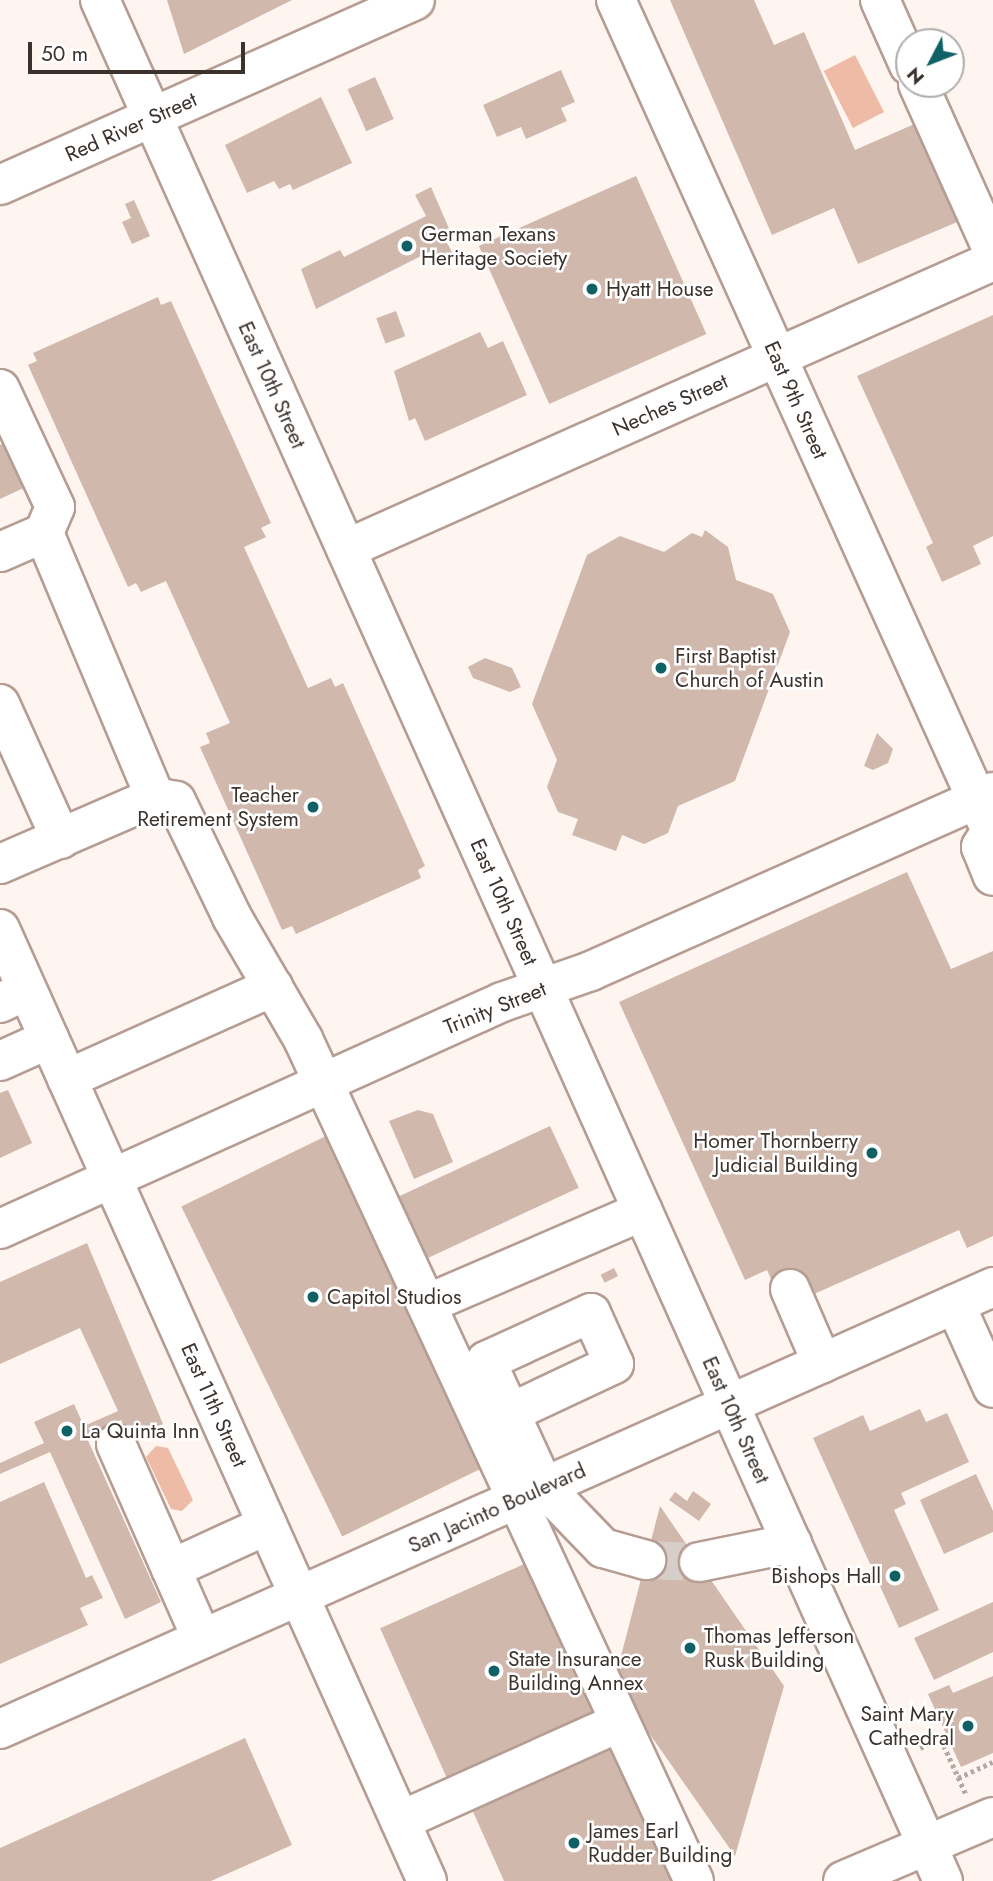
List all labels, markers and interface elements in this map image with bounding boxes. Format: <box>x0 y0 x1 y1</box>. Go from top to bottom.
scale bar <box>32 28 248 72</box>
north arrow <box>895 28 965 98</box>
text: 50 m <box>41 39 88 69</box>
text: N <box>900 61 931 91</box>
street label: Red River Street <box>61 87 201 167</box>
place label: German Texans Heritage Society <box>421 221 567 271</box>
marker: German Texans Heritage Society <box>399 238 415 254</box>
place label: Hyatt House <box>606 276 714 302</box>
marker: Hyatt House <box>584 281 600 297</box>
street label: East 10th Street <box>233 318 311 452</box>
street label: East 9th Street <box>759 337 833 463</box>
street label: Neches Street <box>608 368 732 442</box>
place label: First Baptist Church of Austin <box>675 643 824 693</box>
marker: First Baptist Church of Austin <box>653 660 669 676</box>
place label: Teacher Retirement System <box>137 782 299 832</box>
marker: Teacher Retirement System <box>305 799 321 815</box>
street label: East 10th Street <box>465 835 543 969</box>
street label: Trinity Street <box>440 976 550 1040</box>
place label: Homer Thornberry Judicial Building <box>693 1128 858 1178</box>
marker: Homer Thornberry Judicial Building <box>864 1145 880 1161</box>
place label: Capitol Studios <box>327 1284 461 1310</box>
marker: Capitol Studios <box>305 1289 321 1305</box>
street label: East 11th Street <box>175 1339 253 1471</box>
street label: East 10th Street <box>697 1353 775 1487</box>
place label: La Quinta Inn <box>81 1418 200 1444</box>
marker: La Quinta Inn <box>59 1423 75 1439</box>
street label: San Jacinto Boulevard <box>404 1458 590 1558</box>
place label: Bishops Hall <box>771 1563 881 1589</box>
marker: Bishops Hall <box>887 1568 903 1584</box>
place label: Thomas Jefferson Rusk Building <box>704 1623 854 1673</box>
marker: Thomas Jefferson Rusk Building <box>682 1640 698 1656</box>
place label: State Insurance Building Annex <box>508 1646 643 1696</box>
marker: State Insurance Building Annex <box>486 1663 502 1679</box>
place label: Saint Mary Cathedral <box>860 1701 954 1751</box>
marker: Saint Mary Cathedral <box>960 1718 976 1734</box>
place label: James Earl Rudder Building <box>588 1818 733 1868</box>
marker: James Earl Rudder Building <box>566 1835 582 1851</box>

